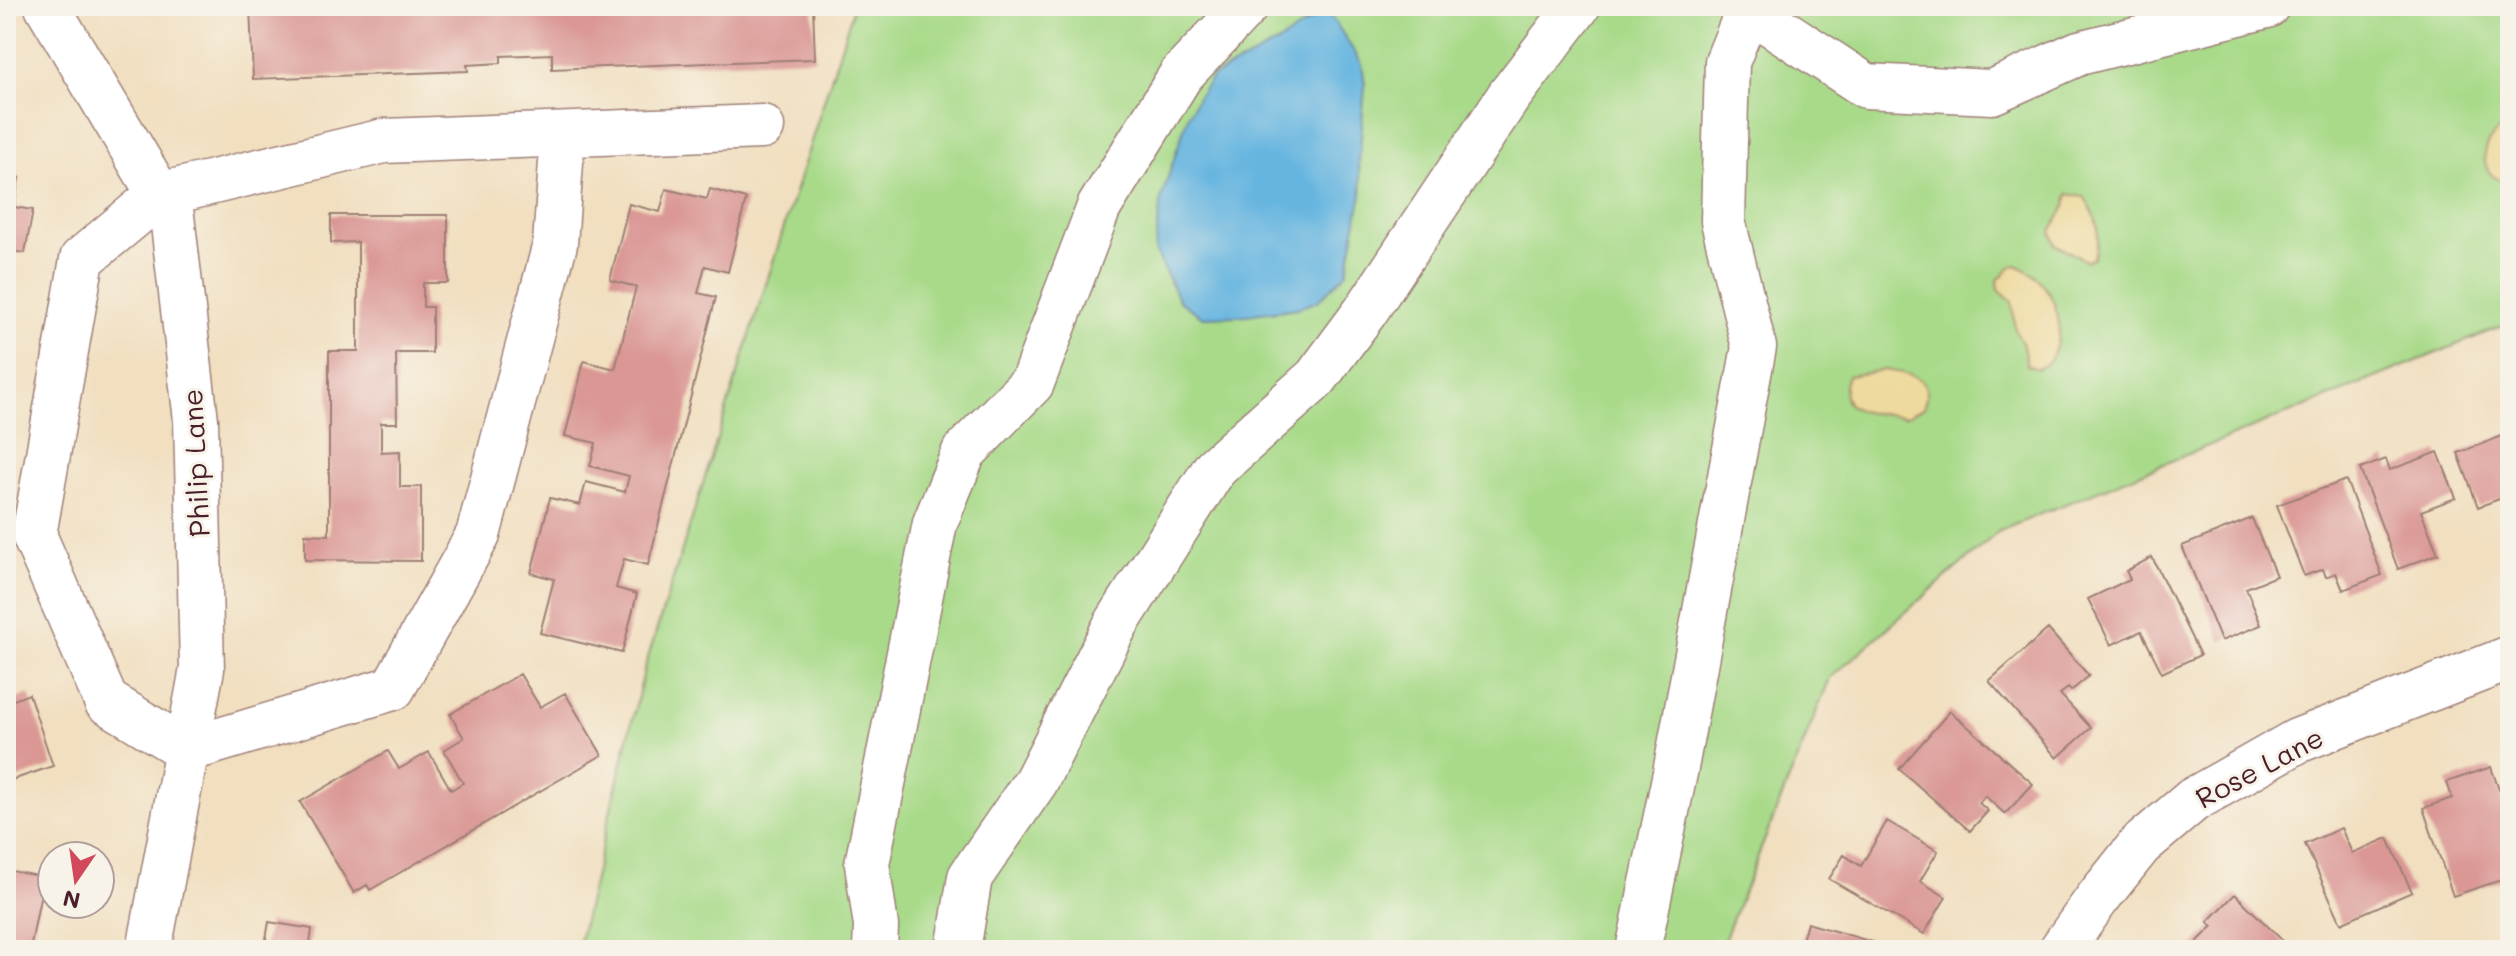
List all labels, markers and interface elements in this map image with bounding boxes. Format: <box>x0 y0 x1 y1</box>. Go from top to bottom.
street label: Philip Lane <box>173 388 217 538</box>
street label: Rose Lane <box>2189 718 2329 816</box>
north arrow <box>36 840 116 920</box>
text: N <box>60 884 83 916</box>

